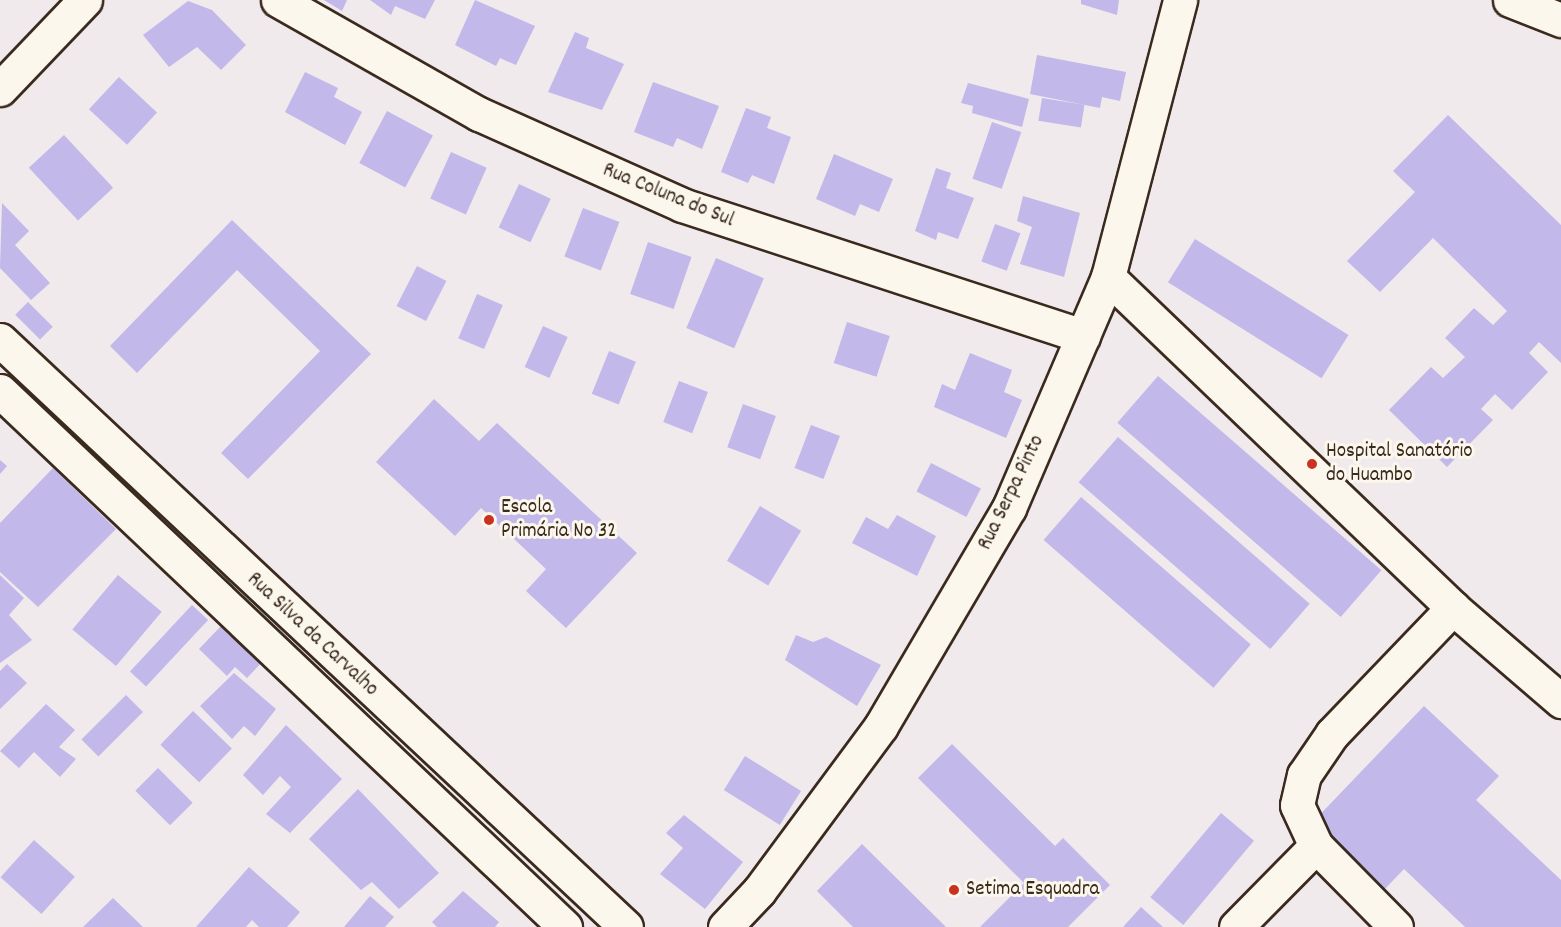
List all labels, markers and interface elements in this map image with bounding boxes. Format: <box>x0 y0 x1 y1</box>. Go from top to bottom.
street label: Rua Coluna do Sul <box>599 158 737 234</box>
street label: Rua Serpa Pinto <box>973 431 1051 555</box>
place label: Hospital Sanatório do Huambo <box>1326 439 1473 489</box>
marker: Hospital Sanatório do Huambo <box>1303 455 1321 473</box>
place label: Escola Primária No 32 <box>501 495 616 545</box>
marker: Escola Primária No 32 <box>482 513 496 527</box>
street label: Rua Silva da Carvalho <box>241 568 383 702</box>
place label: Setima Esquadra <box>966 877 1099 903</box>
marker: Setima Esquadra <box>947 883 961 897</box>

